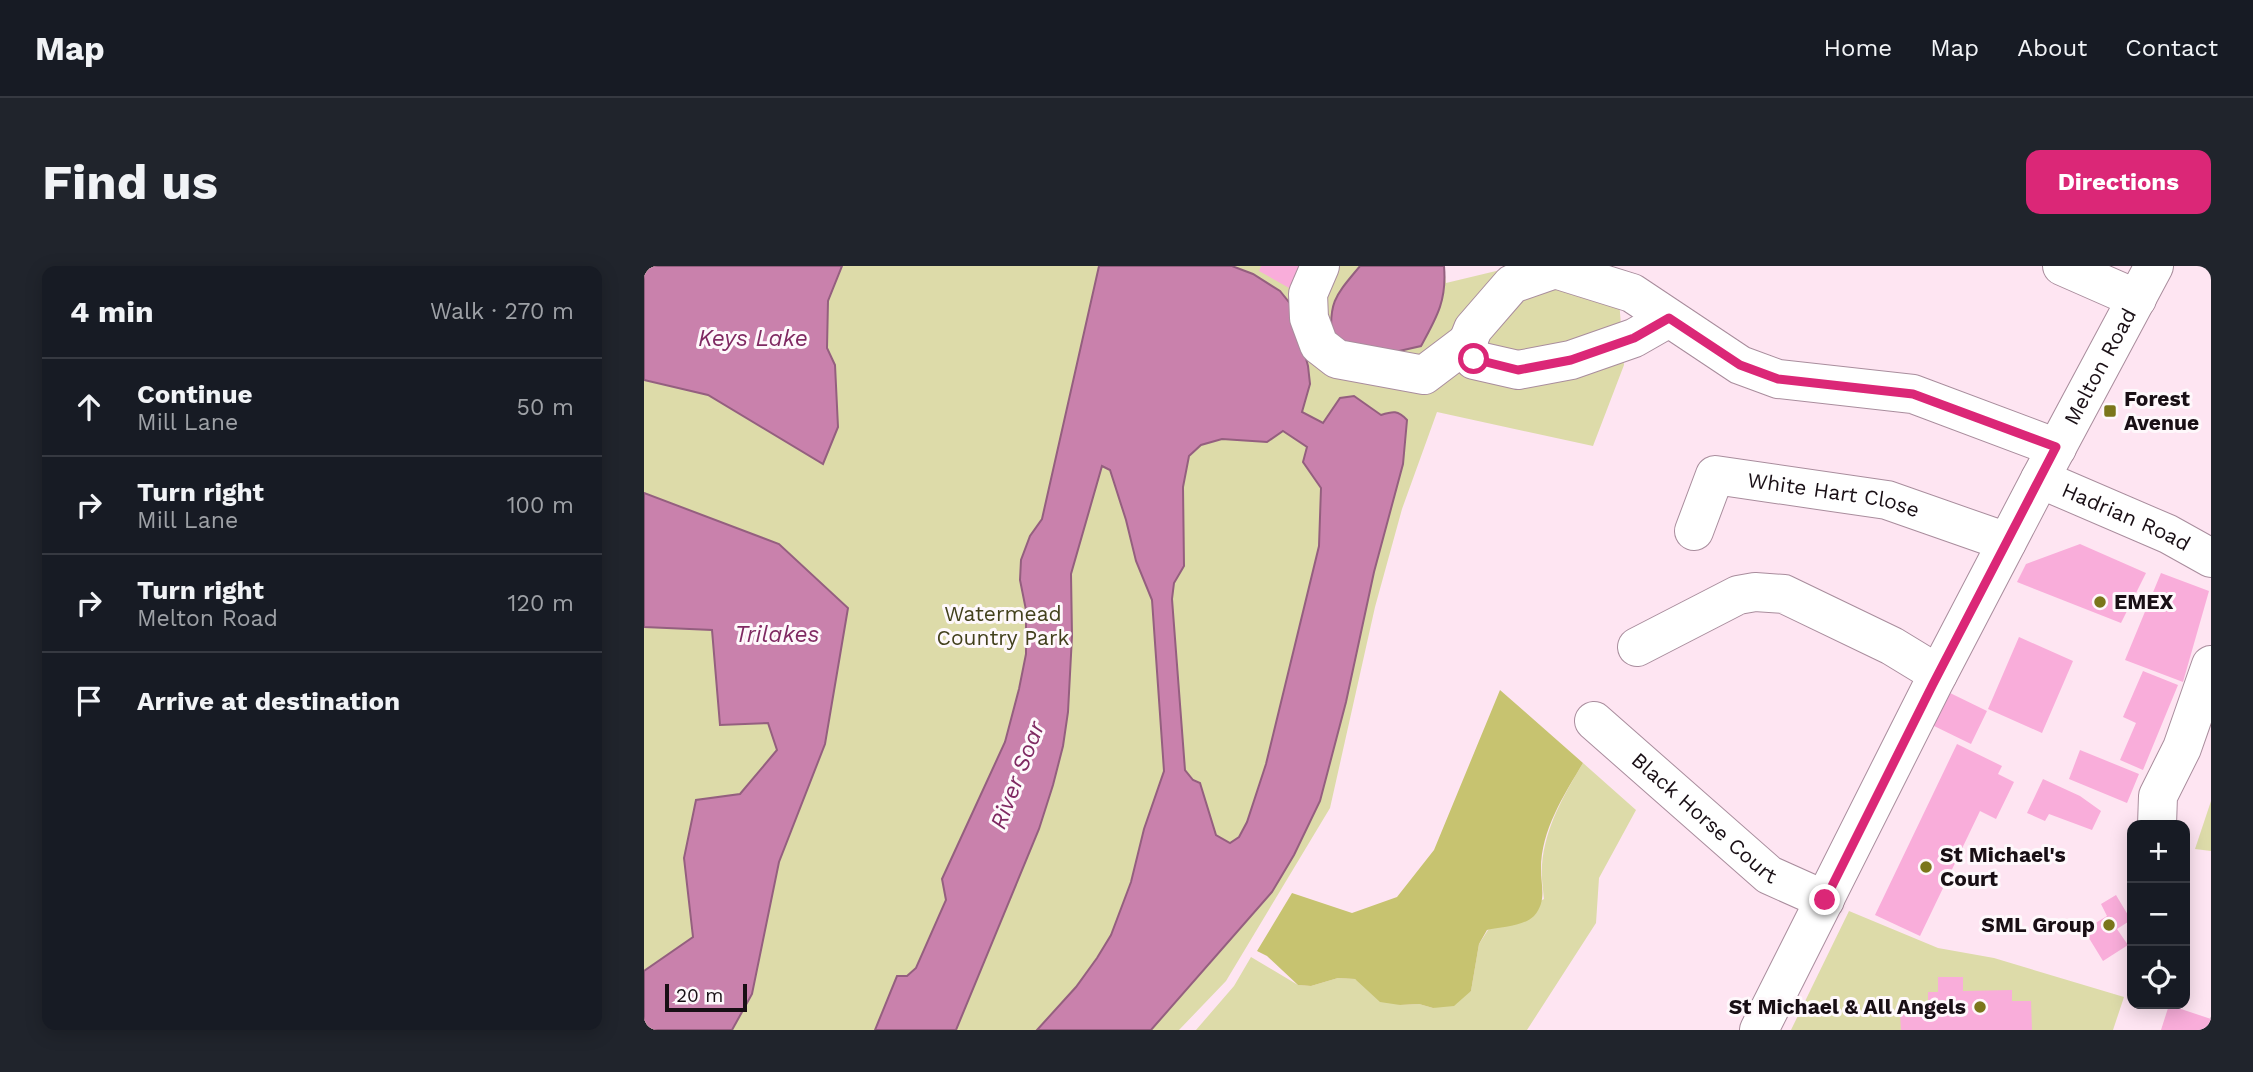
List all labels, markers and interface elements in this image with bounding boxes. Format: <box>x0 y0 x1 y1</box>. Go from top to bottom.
text: Map <box>35 29 105 68</box>
text: Home <box>1824 34 1892 62</box>
text: Map <box>1930 34 1979 62</box>
text: About <box>2017 34 2087 62</box>
text: Contact <box>2125 34 2218 62</box>
button: Directions <box>2026 150 2211 214</box>
text: Find us <box>42 153 218 211</box>
text: 4 min <box>70 294 154 329</box>
text: Walk · 270 m <box>430 298 574 325</box>
street label: Melton Road <box>2058 304 2141 429</box>
water label: Keys Lake <box>698 325 808 352</box>
route start <box>1458 343 1489 374</box>
text: Continue <box>137 379 253 409</box>
place label: Forest Avenue <box>2124 386 2199 435</box>
icon: ahead <box>70 388 108 426</box>
text: 50 m <box>517 394 574 421</box>
marker: Forest Avenue <box>2102 403 2118 419</box>
text: Mill Lane <box>137 409 238 436</box>
street label: White Hart Close <box>1746 467 1923 522</box>
text: Turn right <box>137 477 264 507</box>
street label: Hadrian Road <box>2058 477 2195 556</box>
icon: right <box>70 486 108 524</box>
text: 100 m <box>507 492 574 519</box>
text: Mill Lane <box>137 507 238 534</box>
text: Turn right <box>137 575 264 605</box>
icon: right <box>70 584 108 622</box>
place label: EMEX <box>2114 589 2174 614</box>
text: 120 m <box>508 590 574 617</box>
marker: EMEX <box>2092 594 2108 610</box>
park label: Watermead Country Park <box>937 601 1070 650</box>
text: Melton Road <box>137 605 278 632</box>
water label: Trilakes <box>735 621 820 648</box>
icon: arrive <box>70 682 108 720</box>
text: Arrive at destination <box>137 686 400 716</box>
water label: River Soar <box>985 717 1051 833</box>
street label: Black Horse Court <box>1627 747 1781 889</box>
map controls <box>2127 820 2190 1009</box>
button: + <box>2127 820 2190 883</box>
place label: St Michael's Court <box>1940 842 2066 891</box>
marker: St Michael's Court <box>1918 859 1934 875</box>
button: − <box>2127 883 2190 946</box>
route end <box>1809 884 1840 915</box>
place label: SML Group <box>1981 912 2095 937</box>
marker: SML Group <box>2101 917 2117 933</box>
button: locate <box>2127 946 2190 1009</box>
scale bar <box>665 981 747 1013</box>
text: 20 m <box>676 984 723 1007</box>
place label: St Michael & All Angels <box>1729 994 1966 1019</box>
marker: St Michael & All Angels <box>1972 999 1988 1015</box>

